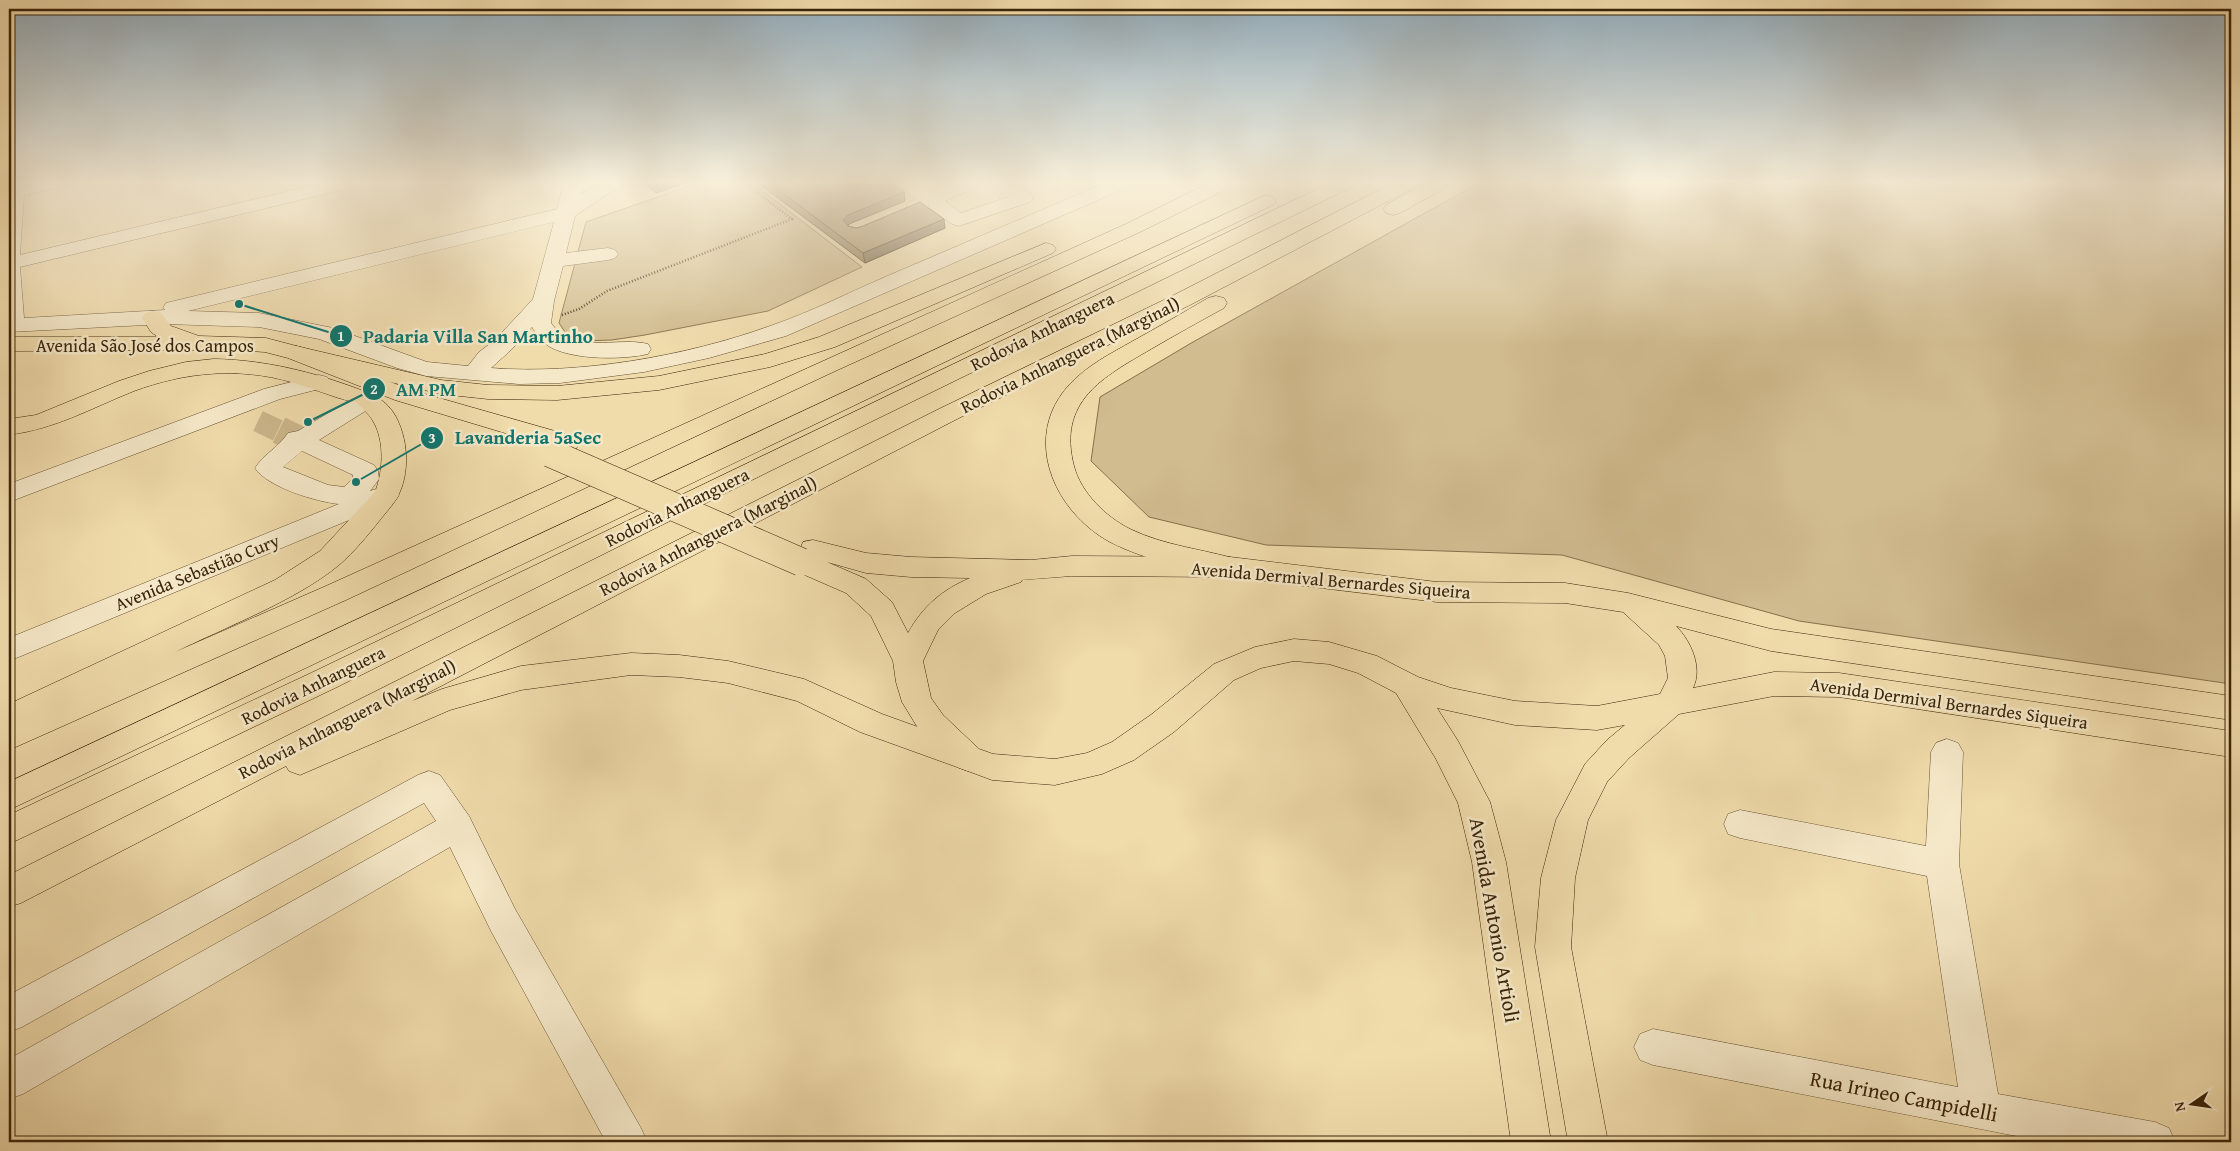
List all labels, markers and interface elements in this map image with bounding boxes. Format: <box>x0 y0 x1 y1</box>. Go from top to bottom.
street label: Rodovia Anhanguera <box>965 284 1119 378</box>
street label: Rodovia Anhanguera (Marginal) <box>956 290 1184 420</box>
callout: Padaria Villa San Martinho <box>328 319 603 353</box>
text: Padaria Villa San Martinho <box>363 322 593 350</box>
text: 1 <box>337 325 345 346</box>
street label: Avenida São José dos Campos <box>36 332 254 359</box>
callout: AM PM <box>361 372 466 406</box>
text: AM PM <box>396 375 456 403</box>
text: 2 <box>370 378 378 399</box>
callout: Lavanderia 5aSec <box>420 421 611 455</box>
text: Lavanderia 5aSec <box>455 423 601 451</box>
text: 3 <box>428 427 436 448</box>
street label: Rodovia Anhanguera <box>600 460 754 554</box>
street label: Rodovia Anhanguera (Marginal) <box>594 469 822 603</box>
street label: Avenida Sebastião Cury <box>111 527 283 617</box>
street label: Avenida Dermival Bernardes Siqueira <box>1190 554 1472 606</box>
street label: Rodovia Anhanguera <box>236 638 390 732</box>
street label: Rodovia Anhanguera (Marginal) <box>233 652 461 786</box>
street label: Avenida Dermival Bernardes Siqueira <box>1808 670 2090 736</box>
street label: Avenida Antonio Artioli <box>1462 815 1528 1025</box>
street label: Rua Irineo Campidelli <box>1808 1063 2001 1129</box>
north arrow <box>2168 1078 2218 1128</box>
text: N <box>2168 1099 2190 1114</box>

